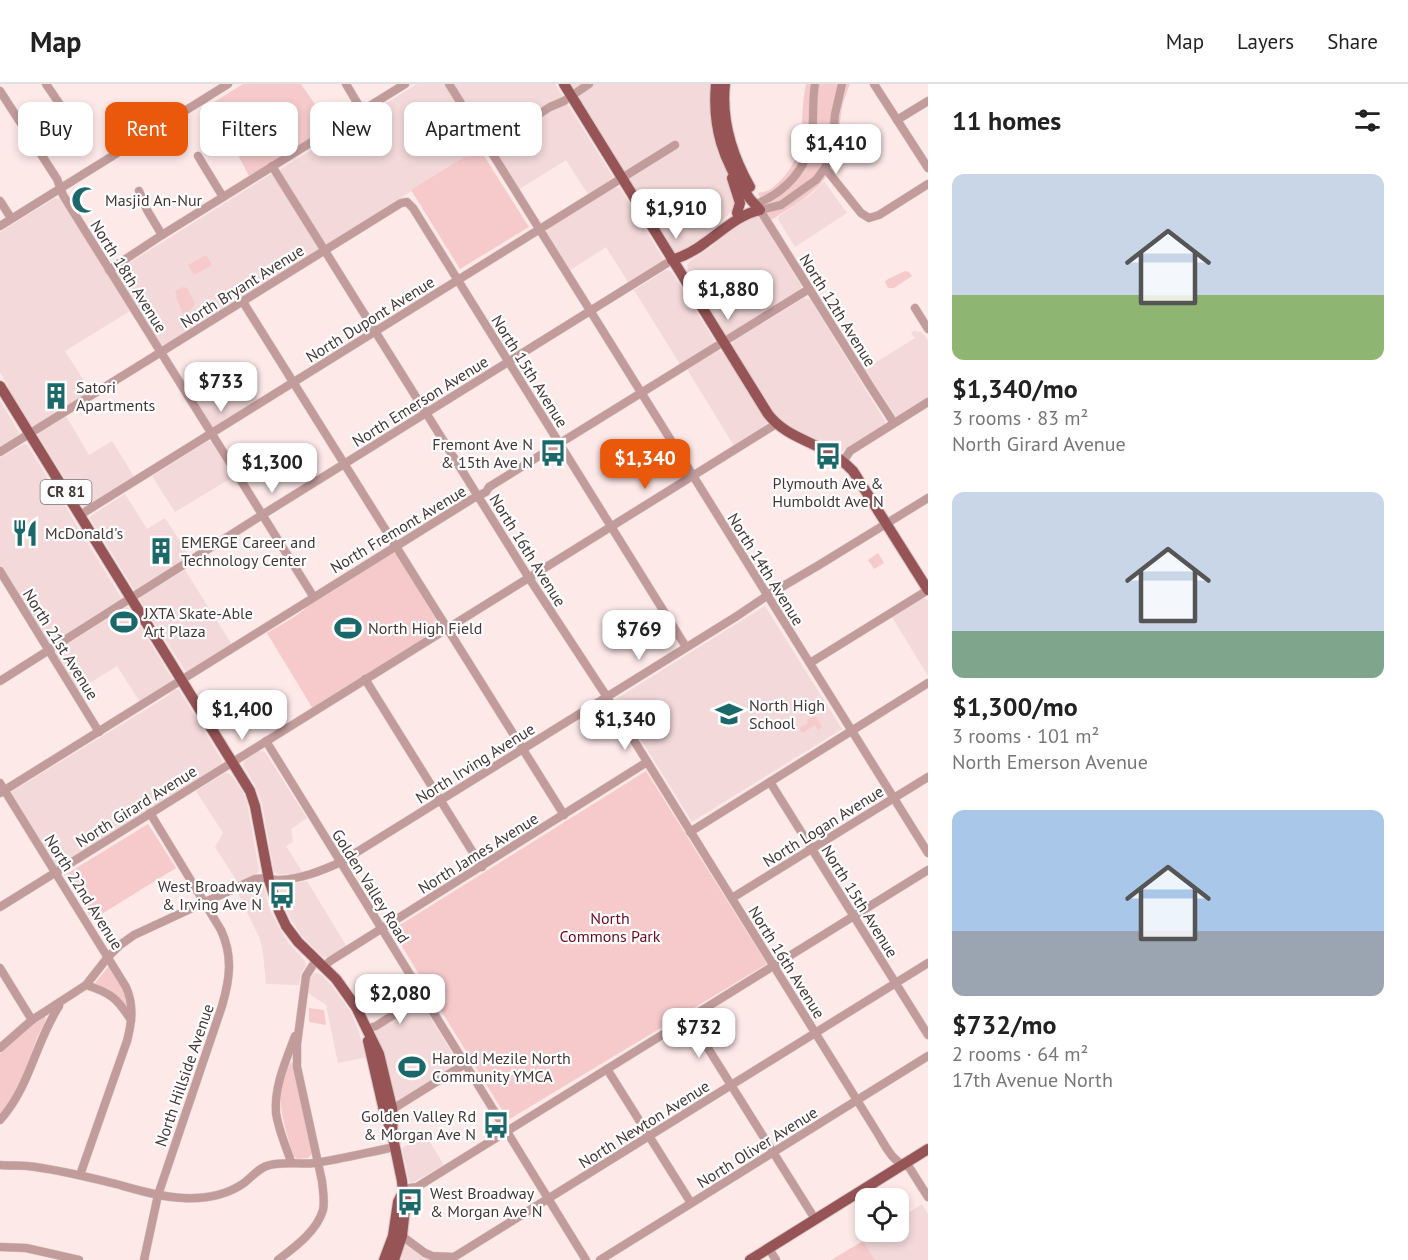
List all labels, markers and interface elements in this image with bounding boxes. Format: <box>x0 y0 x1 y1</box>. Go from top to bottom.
text: Map <box>30 23 81 60</box>
text: Map <box>1166 28 1204 55</box>
text: Layers <box>1237 28 1294 55</box>
text: Share <box>1327 28 1378 55</box>
chip: Buy <box>18 102 93 156</box>
chip: Rent <box>105 102 188 156</box>
chip: Filters <box>200 102 298 156</box>
chip: New <box>310 102 392 156</box>
chip: Apartment <box>404 102 542 156</box>
text: 11 homes <box>952 104 1061 137</box>
icon: filters <box>1351 104 1384 137</box>
pin: $1,410 <box>787 124 885 175</box>
text: $1,410 <box>805 130 867 156</box>
mosque icon: Masjid An-Nur <box>70 185 100 215</box>
pin: $1,910 <box>627 189 725 240</box>
place label: Masjid An-Nur <box>105 190 203 210</box>
text: $1,910 <box>645 195 707 221</box>
icon: home <box>1114 213 1222 321</box>
street label: North 18th Avenue <box>86 216 172 336</box>
street label: North Bryant Avenue <box>177 240 307 332</box>
street label: North 12th Avenue <box>795 250 881 370</box>
pin: $1,880 <box>679 270 777 321</box>
street label: North Dupont Avenue <box>302 271 438 367</box>
text: $1,880 <box>697 276 759 302</box>
street label: North 15th Avenue <box>487 311 573 431</box>
street label: North Emerson Avenue <box>348 351 492 451</box>
pin: $733 <box>185 362 257 413</box>
text: $733 <box>198 368 244 394</box>
text: $1,340/mo <box>952 372 1078 405</box>
place label: Satori Apartments <box>76 377 156 415</box>
building icon: Satori Apartments <box>41 381 71 411</box>
text: 3 rooms · 83 m² <box>952 405 1088 431</box>
text: North Girard Avenue <box>952 431 1126 457</box>
place label: Fremont Ave N & 15th Ave N <box>432 434 533 472</box>
bus stop icon: Fremont Ave N & 15th Ave N <box>538 438 568 468</box>
pin: $1,340 <box>596 439 694 490</box>
bus stop icon: Plymouth Ave & Humboldt Ave N <box>813 441 843 471</box>
pin: $1,300 <box>223 443 321 494</box>
text: $1,340 <box>614 445 676 471</box>
text: $1,300 <box>241 449 303 475</box>
place label: Plymouth Ave & Humboldt Ave N <box>772 473 884 511</box>
road number: CR 81 <box>40 480 92 504</box>
street label: North Fremont Avenue <box>326 481 470 577</box>
street label: North 16th Avenue <box>485 490 571 610</box>
street label: North 14th Avenue <box>723 509 809 629</box>
restaurant icon: McDonald's <box>10 518 40 548</box>
place label: McDonald's <box>45 523 123 543</box>
icon: home <box>1114 531 1222 639</box>
place label: EMERGE Career and Technology Center <box>181 532 316 570</box>
building icon: EMERGE Career and Technology Center <box>146 536 176 566</box>
street label: North 21st Avenue <box>19 585 103 703</box>
place label: JXTA Skate-Able Art Plaza <box>143 603 253 641</box>
sports icon: JXTA Skate-Able Art Plaza <box>109 607 139 637</box>
pin: $769 <box>603 610 675 661</box>
sports icon: North High Field <box>333 613 363 643</box>
text: $769 <box>616 616 662 642</box>
place label: North High Field <box>368 618 482 638</box>
pin: $1,400 <box>193 690 291 741</box>
text: $1,300/mo <box>952 690 1078 723</box>
place label: North High School <box>749 695 825 733</box>
text: $1,400 <box>211 696 273 722</box>
school or university icon: North High School <box>714 699 744 729</box>
pin: $1,340 <box>576 700 674 751</box>
text: $1,340 <box>594 706 656 732</box>
street label: North Irving Avenue <box>412 718 538 808</box>
text: 3 rooms · 101 m² <box>952 723 1099 749</box>
text: North Emerson Avenue <box>952 749 1148 775</box>
street label: North Girard Avenue <box>72 761 200 851</box>
street label: North Logan Avenue <box>759 781 887 871</box>
street label: North James Avenue <box>414 808 542 898</box>
street label: Golden Valley Road <box>328 825 414 947</box>
street label: North 22nd Avenue <box>40 831 128 953</box>
street label: North 15th Avenue <box>817 841 903 961</box>
icon: home <box>1114 849 1222 957</box>
place label: West Broadway & Irving Ave N <box>158 876 263 914</box>
bus stop icon: West Broadway & Irving Ave N <box>267 880 297 910</box>
street label: North 16th Avenue <box>744 902 830 1022</box>
park label: North Commons Park <box>560 908 661 946</box>
pin: $2,080 <box>351 974 449 1025</box>
text: $2,080 <box>369 980 431 1006</box>
street label: North Hillside Avenue <box>150 1001 218 1149</box>
pin: $732 <box>663 1008 735 1059</box>
text: $732/mo <box>952 1008 1056 1041</box>
text: $732 <box>676 1014 722 1040</box>
text: 2 rooms · 64 m² <box>952 1041 1088 1067</box>
place label: Harold Mezile North Community YMCA <box>432 1048 571 1086</box>
sports icon: Harold Mezile North Community YMCA <box>397 1052 427 1082</box>
text: 17th Avenue North <box>952 1067 1113 1093</box>
street label: North Newton Avenue <box>575 1076 713 1172</box>
street label: North Oliver Avenue <box>693 1102 821 1192</box>
place label: Golden Valley Rd & Morgan Ave N <box>361 1106 476 1144</box>
bus stop icon: Golden Valley Rd & Morgan Ave N <box>481 1110 511 1140</box>
place label: West Broadway & Morgan Ave N <box>430 1183 543 1221</box>
bus stop icon: West Broadway & Morgan Ave N <box>395 1187 425 1217</box>
map controls <box>855 1188 909 1242</box>
button: locate <box>855 1188 909 1242</box>

